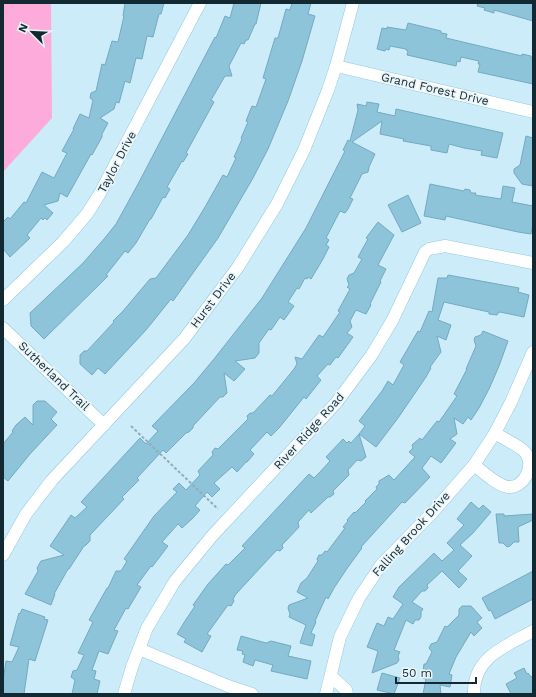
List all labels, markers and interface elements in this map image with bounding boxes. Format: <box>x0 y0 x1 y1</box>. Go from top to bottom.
north arrow <box>12 12 52 52</box>
text: N <box>16 22 31 35</box>
street label: Grand Forest Drive <box>380 70 490 108</box>
street label: Taylor Drive <box>95 129 139 195</box>
street label: Hurst Drive <box>188 269 239 331</box>
street label: Sutherland Trail <box>16 339 93 414</box>
street label: River Ridge Road <box>271 390 347 472</box>
street label: Falling Brook Drive <box>369 489 453 579</box>
scale bar <box>396 659 476 685</box>
text: 50 m <box>402 666 432 680</box>

